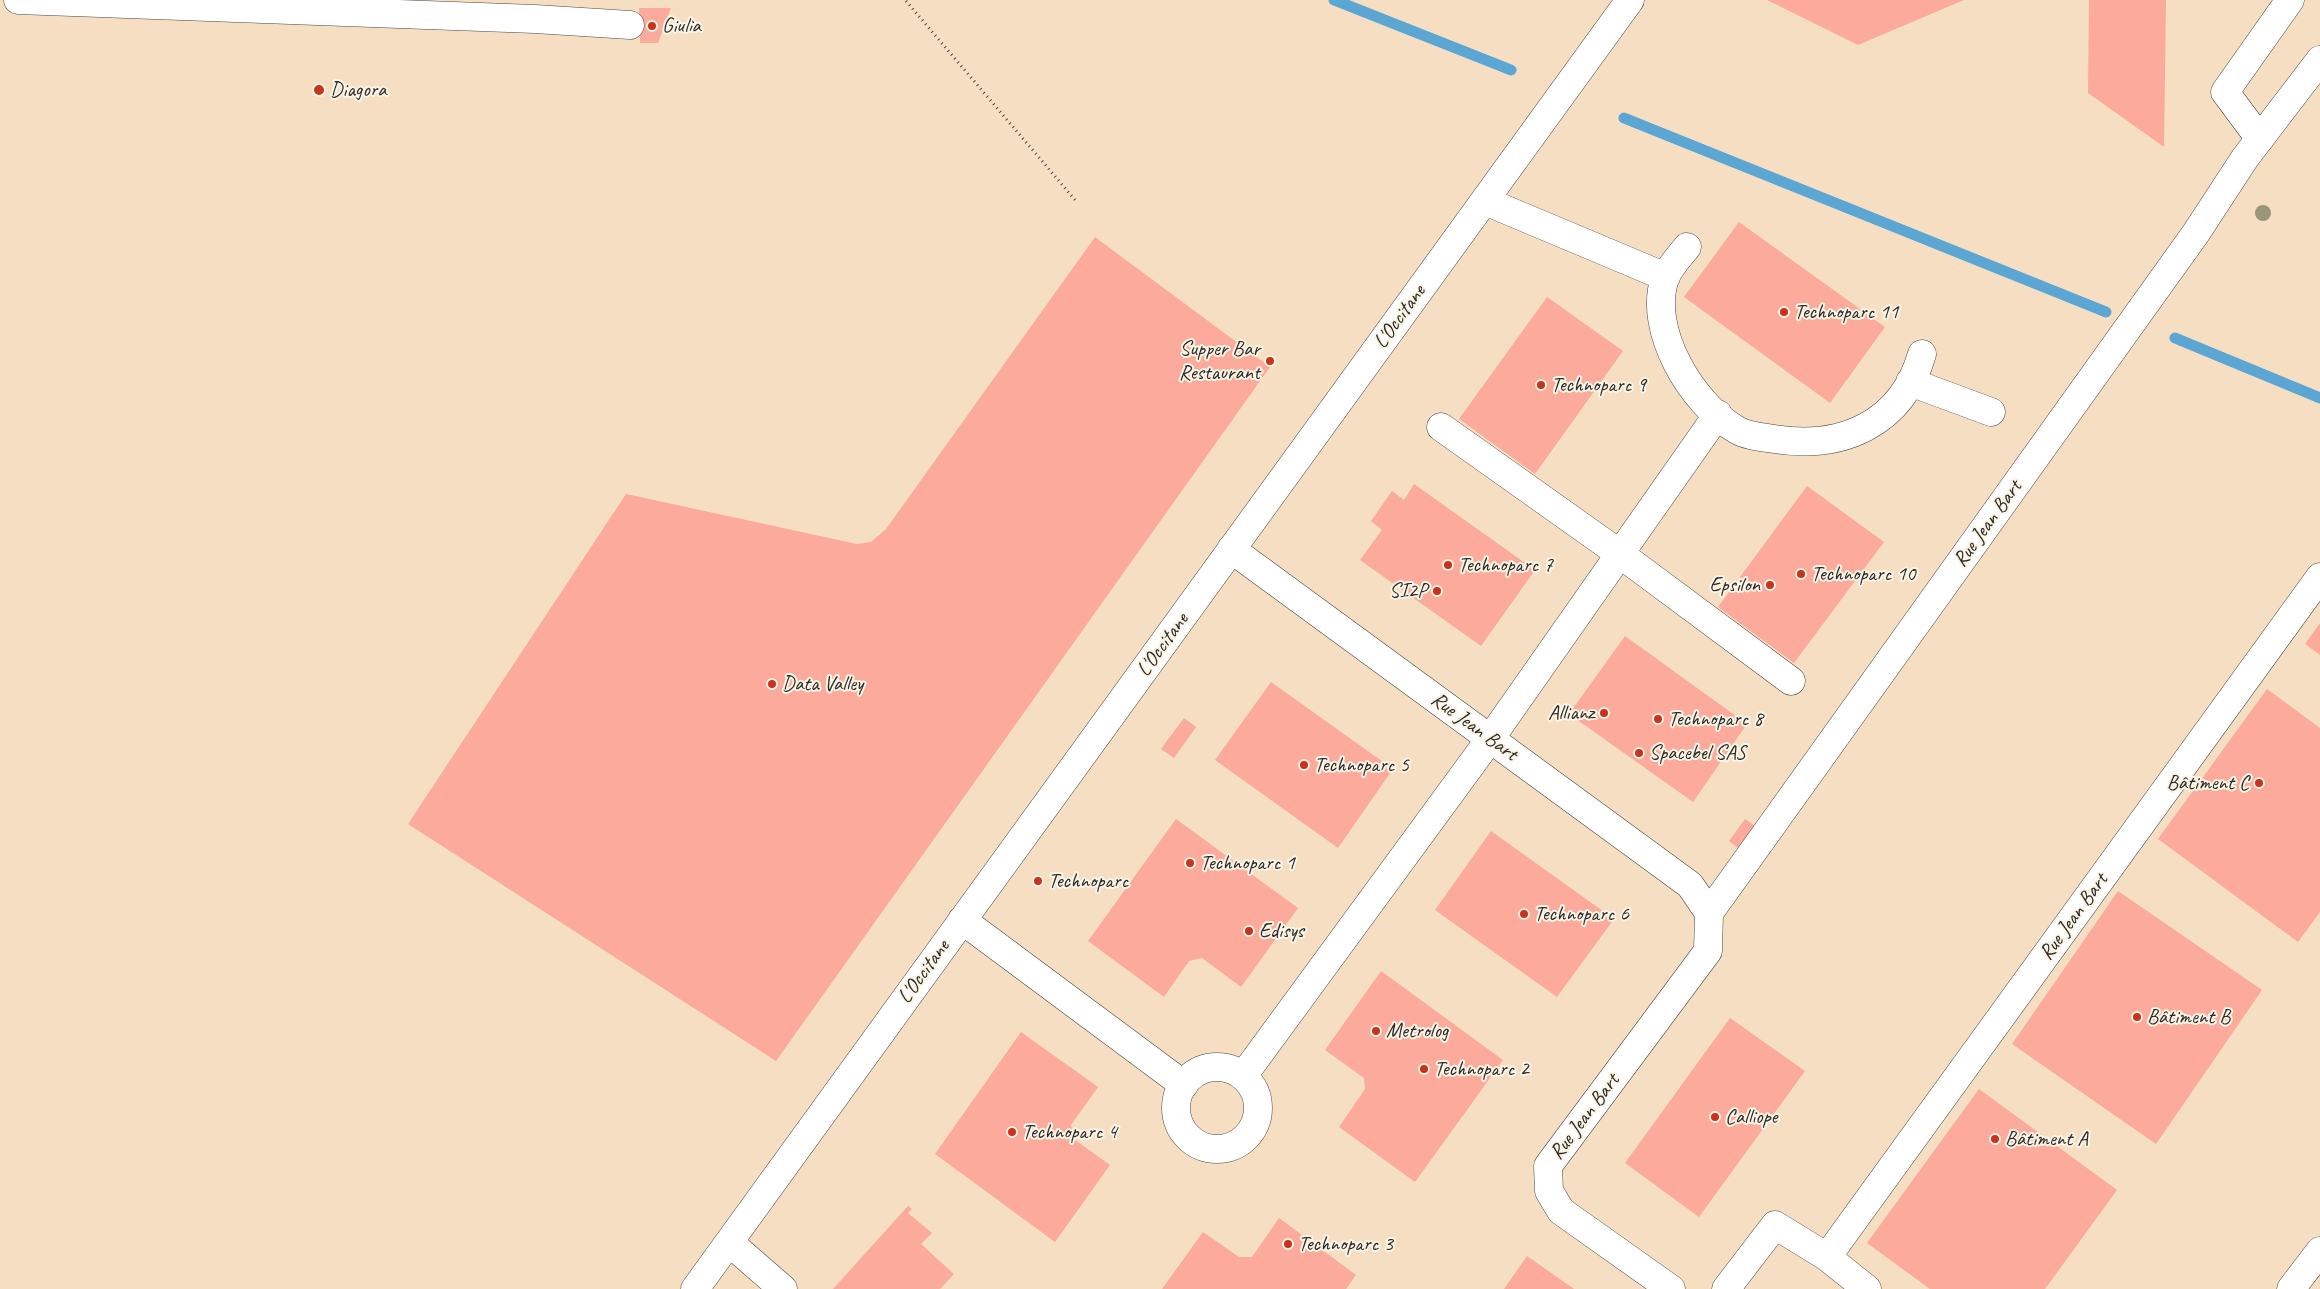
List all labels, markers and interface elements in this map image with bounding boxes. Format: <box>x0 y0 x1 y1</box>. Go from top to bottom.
place label: Giulia <box>662 13 701 39</box>
marker: Giulia <box>646 20 658 32</box>
place label: Diagora <box>330 77 386 103</box>
marker: Diagora <box>312 83 326 97</box>
street label: L'Occitane <box>1369 280 1431 354</box>
place label: Technoparc 11 <box>1794 299 1898 325</box>
marker: Technoparc 11 <box>1778 306 1790 318</box>
place label: Supper Bar Restaurant <box>1179 336 1260 386</box>
marker: Supper Bar Restaurant <box>1264 355 1276 367</box>
place label: Technoparc 9 <box>1551 372 1646 398</box>
marker: Technoparc 9 <box>1535 379 1547 391</box>
street label: Rue Jean Bart <box>1948 476 2028 572</box>
place label: Technoparc 7 <box>1458 552 1553 578</box>
marker: Technoparc 7 <box>1442 559 1454 571</box>
place label: Technoparc 10 <box>1811 561 1915 587</box>
marker: Technoparc 10 <box>1795 568 1807 580</box>
place label: Epsilon <box>1709 572 1760 598</box>
place label: SI2P <box>1389 578 1427 604</box>
marker: Epsilon <box>1764 579 1776 591</box>
marker: SI2P <box>1431 585 1443 597</box>
street label: L'Occitane <box>1132 608 1194 682</box>
place label: Data Valley <box>782 671 863 697</box>
marker: Data Valley <box>766 678 778 690</box>
street label: Rue Jean Bart <box>1426 687 1522 767</box>
place label: Allianz <box>1548 700 1594 726</box>
place label: Technoparc 8 <box>1668 706 1763 732</box>
marker: Allianz <box>1598 707 1610 719</box>
marker: Technoparc 8 <box>1652 713 1664 725</box>
place label: Spacebel SAS <box>1649 740 1746 766</box>
marker: Spacebel SAS <box>1633 747 1645 759</box>
place label: Technoparc 5 <box>1314 752 1409 778</box>
marker: Technoparc 5 <box>1298 759 1310 771</box>
place label: Bâtiment C <box>2167 770 2249 796</box>
marker: Bâtiment C <box>2253 777 2265 789</box>
place label: Technoparc 1 <box>1200 850 1295 876</box>
marker: Technoparc 1 <box>1184 857 1196 869</box>
place label: Technoparc <box>1048 868 1128 894</box>
street label: Rue Jean Bart <box>2034 869 2114 965</box>
marker: Technoparc <box>1032 875 1044 887</box>
place label: Technoparc 6 <box>1534 901 1629 927</box>
marker: Technoparc 6 <box>1518 908 1530 920</box>
place label: Edisys <box>1259 918 1304 944</box>
marker: Edisys <box>1243 925 1255 937</box>
street label: L'Occitane <box>893 935 955 1009</box>
place label: Bâtiment B <box>2147 1004 2230 1030</box>
marker: Bâtiment B <box>2131 1011 2143 1023</box>
place label: Metrolog <box>1386 1018 1448 1044</box>
marker: Metrolog <box>1370 1025 1382 1037</box>
place label: Technoparc 2 <box>1434 1056 1529 1082</box>
marker: Technoparc 2 <box>1418 1063 1430 1075</box>
street label: Rue Jean Bart <box>1545 1069 1625 1165</box>
place label: Calliope <box>1725 1104 1777 1130</box>
marker: Calliope <box>1709 1111 1721 1123</box>
place label: Technoparc 4 <box>1022 1119 1117 1145</box>
marker: Technoparc 4 <box>1006 1126 1018 1138</box>
place label: Bâtiment A <box>2005 1126 2088 1152</box>
marker: Bâtiment A <box>1989 1133 2001 1145</box>
place label: Technoparc 3 <box>1298 1231 1393 1257</box>
marker: Technoparc 3 <box>1282 1238 1294 1250</box>

